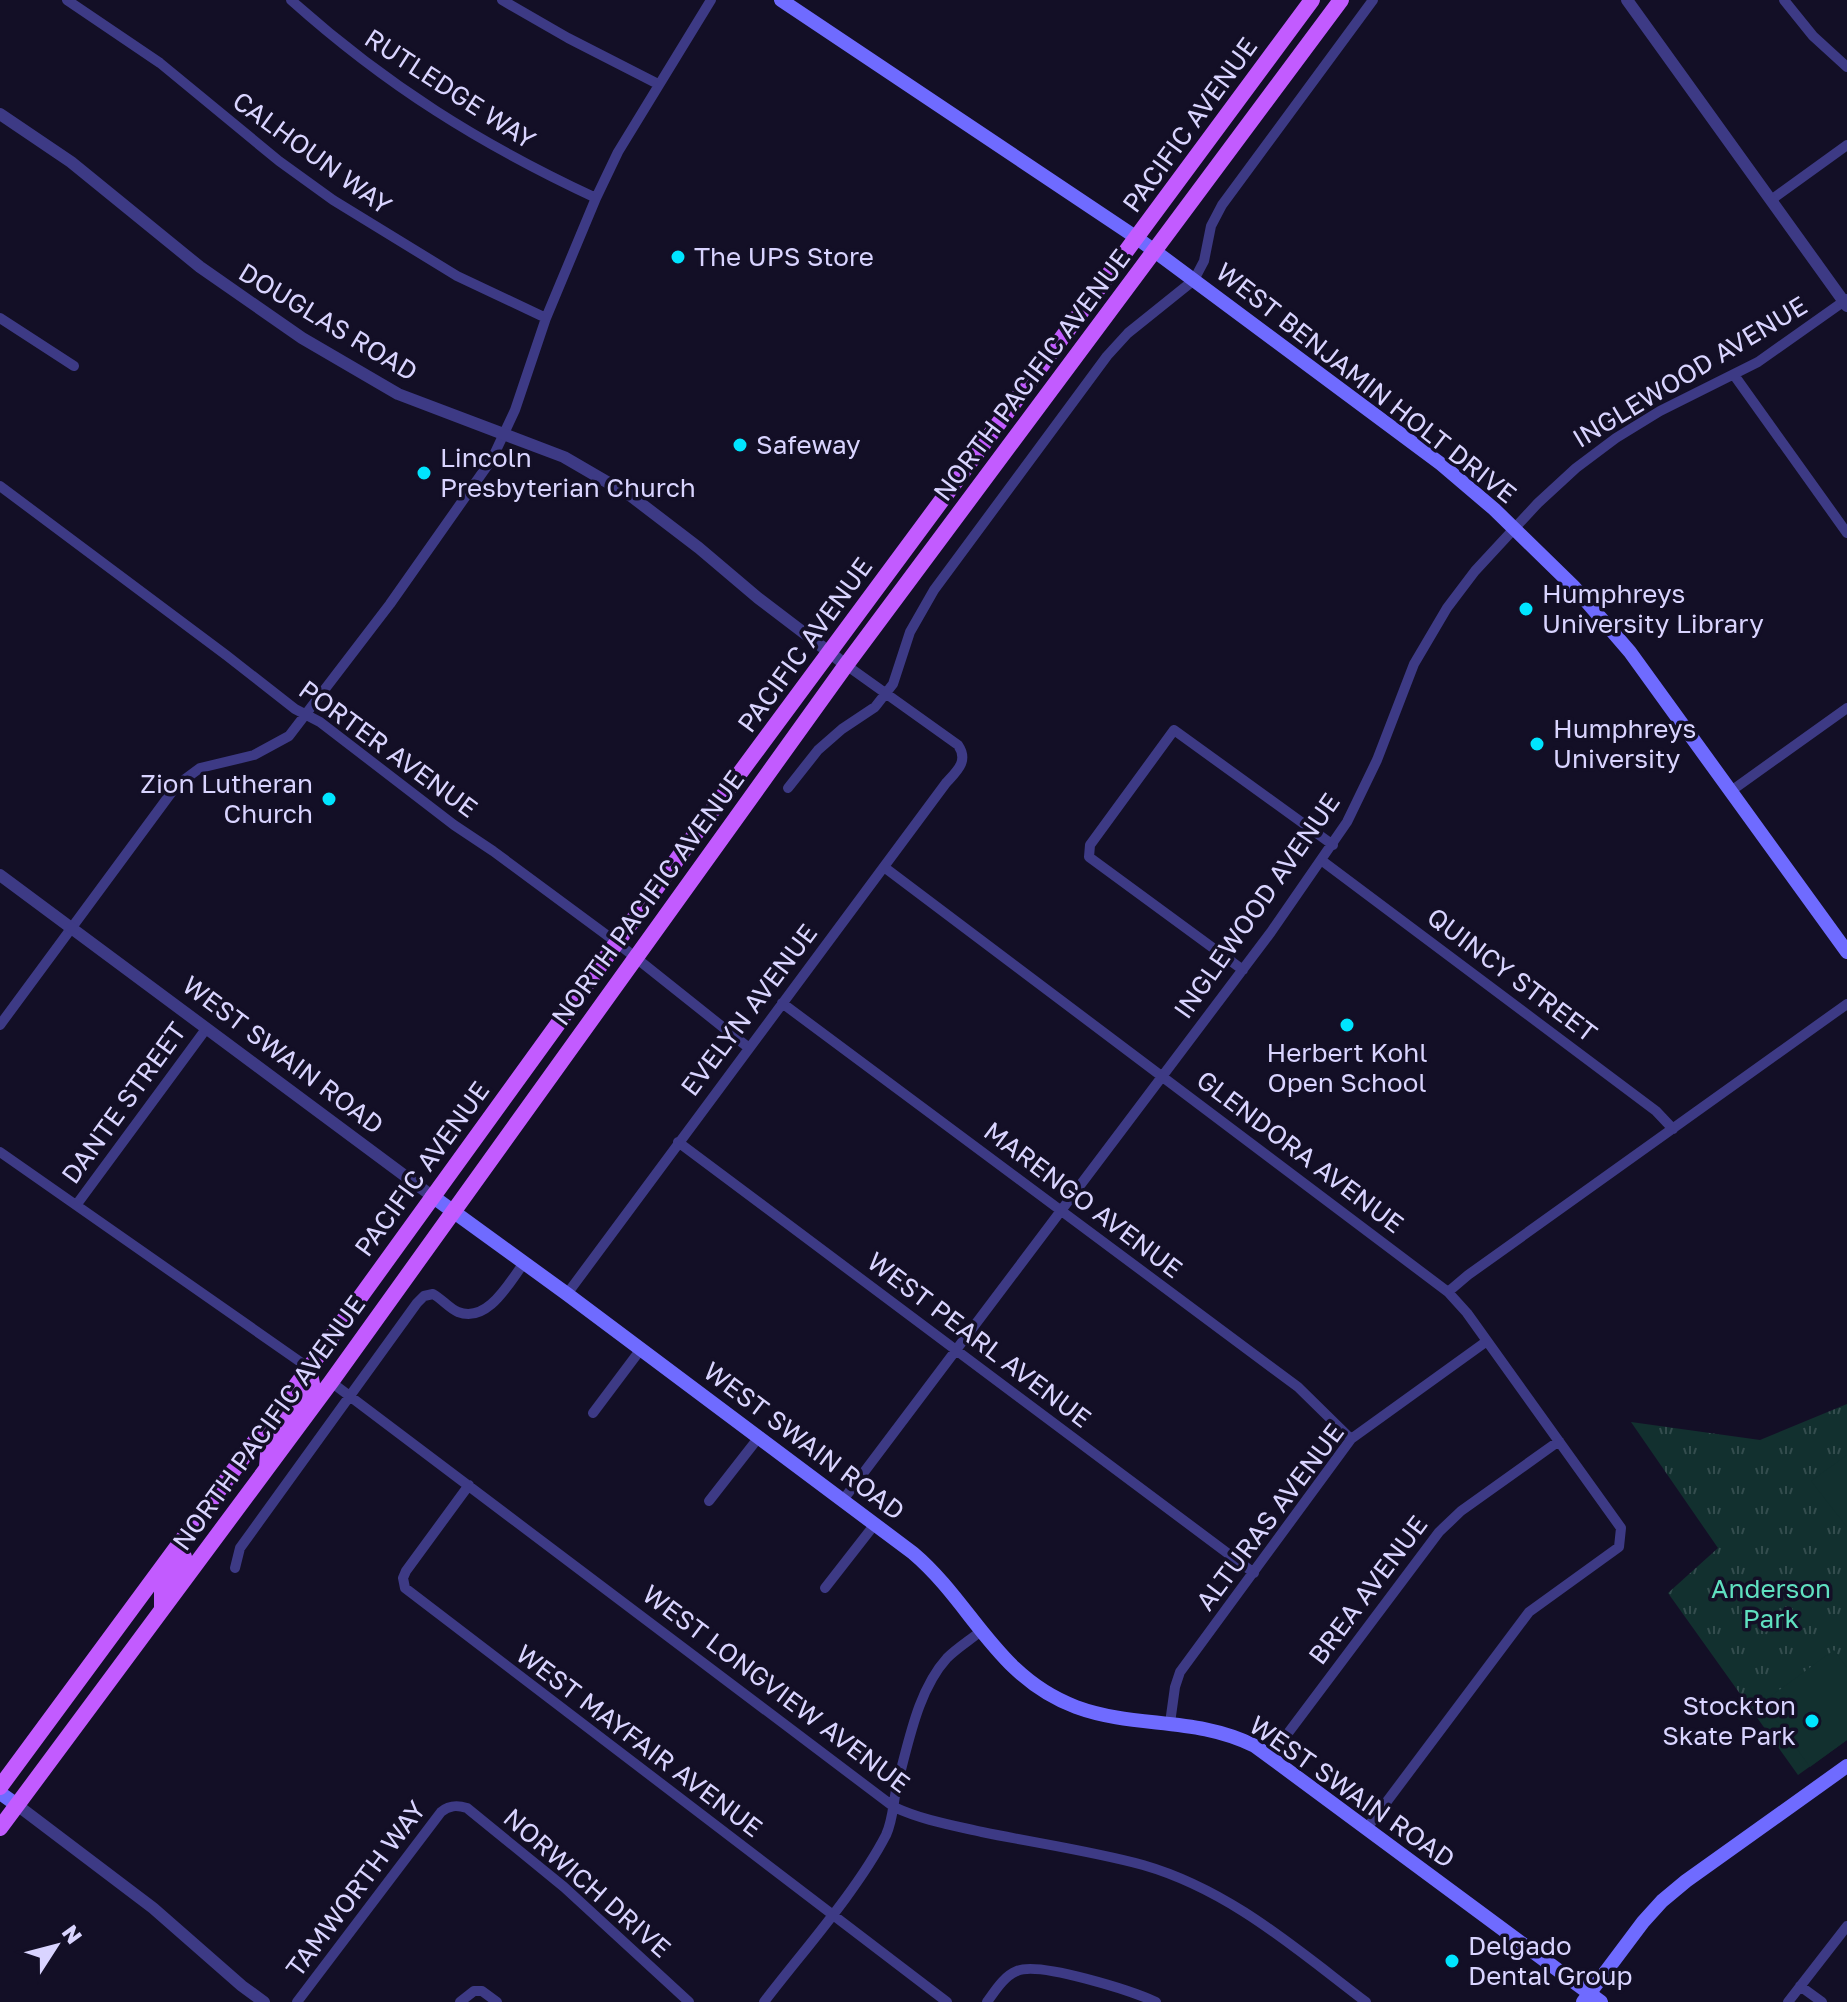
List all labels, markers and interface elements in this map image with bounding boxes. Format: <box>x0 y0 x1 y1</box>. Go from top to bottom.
street label: RUTLEDGE WAY <box>359 22 542 155</box>
street label: PACIFIC AVENUE <box>1116 31 1263 218</box>
street label: CALHOUN WAY <box>227 85 398 221</box>
place label: The UPS Store <box>694 241 874 272</box>
street label: NORTH PACIFIC AVENUE <box>927 243 1136 507</box>
marker: The UPS Store <box>669 248 687 266</box>
street label: DOUGLAS ROAD <box>233 256 423 387</box>
street label: WEST BENJAMIN HOLT DRIVE <box>1210 256 1523 509</box>
street label: INGLEWOOD AVENUE <box>1567 289 1812 454</box>
place label: Safeway <box>756 429 861 460</box>
marker: Safeway <box>731 436 749 454</box>
place label: Lincoln Presbyterian Church <box>440 442 696 503</box>
marker: Lincoln Presbyterian Church <box>415 464 433 482</box>
street label: PACIFIC AVENUE <box>731 551 878 738</box>
place label: Humphreys University Library <box>1542 578 1764 639</box>
marker: Humphreys University Library <box>1517 600 1535 618</box>
street label: PORTER AVENUE <box>293 674 483 824</box>
place label: Humphreys University <box>1553 713 1696 774</box>
marker: Humphreys University <box>1528 735 1546 753</box>
street label: NORTH PACIFIC AVENUE <box>545 764 750 1031</box>
place label: Zion Lutheran Church <box>140 768 313 829</box>
street label: INGLEWOOD AVENUE <box>1167 787 1346 1024</box>
marker: Zion Lutheran Church <box>320 790 338 808</box>
street label: QUINCY STREET <box>1421 901 1603 1049</box>
street label: EVELYN AVENUE <box>674 918 823 1102</box>
street label: WEST SWAIN ROAD <box>177 969 390 1140</box>
street label: DANTE STREET <box>55 1016 192 1189</box>
marker: Herbert Kohl Open School <box>1338 1016 1356 1034</box>
place label: Herbert Kohl Open School <box>1267 1037 1427 1098</box>
street label: GLENDORA AVENUE <box>1191 1064 1410 1239</box>
street label: PACIFIC AVENUE <box>348 1075 495 1262</box>
street label: MARENGO AVENUE <box>978 1115 1189 1284</box>
street label: WEST PEARL AVENUE <box>861 1245 1097 1434</box>
street label: NORTH PACIFIC AVENUE <box>166 1289 371 1556</box>
street label: WEST SWAIN ROAD <box>698 1355 911 1526</box>
street label: ALTURAS AVENUE <box>1189 1417 1350 1616</box>
street label: BREA AVENUE <box>1302 1509 1433 1670</box>
park label: Anderson Park <box>1711 1573 1831 1634</box>
street label: WEST LONGVIEW AVENUE <box>637 1578 916 1799</box>
street label: WEST MAYFAIR AVENUE <box>510 1638 769 1843</box>
place label: Stockton Skate Park <box>1662 1690 1796 1751</box>
street label: WEST SWAIN ROAD <box>1244 1709 1461 1874</box>
marker: Stockton Skate Park <box>1803 1712 1821 1730</box>
street label: TAMWORTH WAY <box>279 1794 432 1983</box>
street label: NORWICH DRIVE <box>498 1802 677 1964</box>
north arrow <box>16 1906 96 1986</box>
text: N <box>57 1919 88 1949</box>
place label: Delgado Dental Group <box>1468 1930 1632 1991</box>
marker: Delgado Dental Group <box>1443 1952 1461 1970</box>

